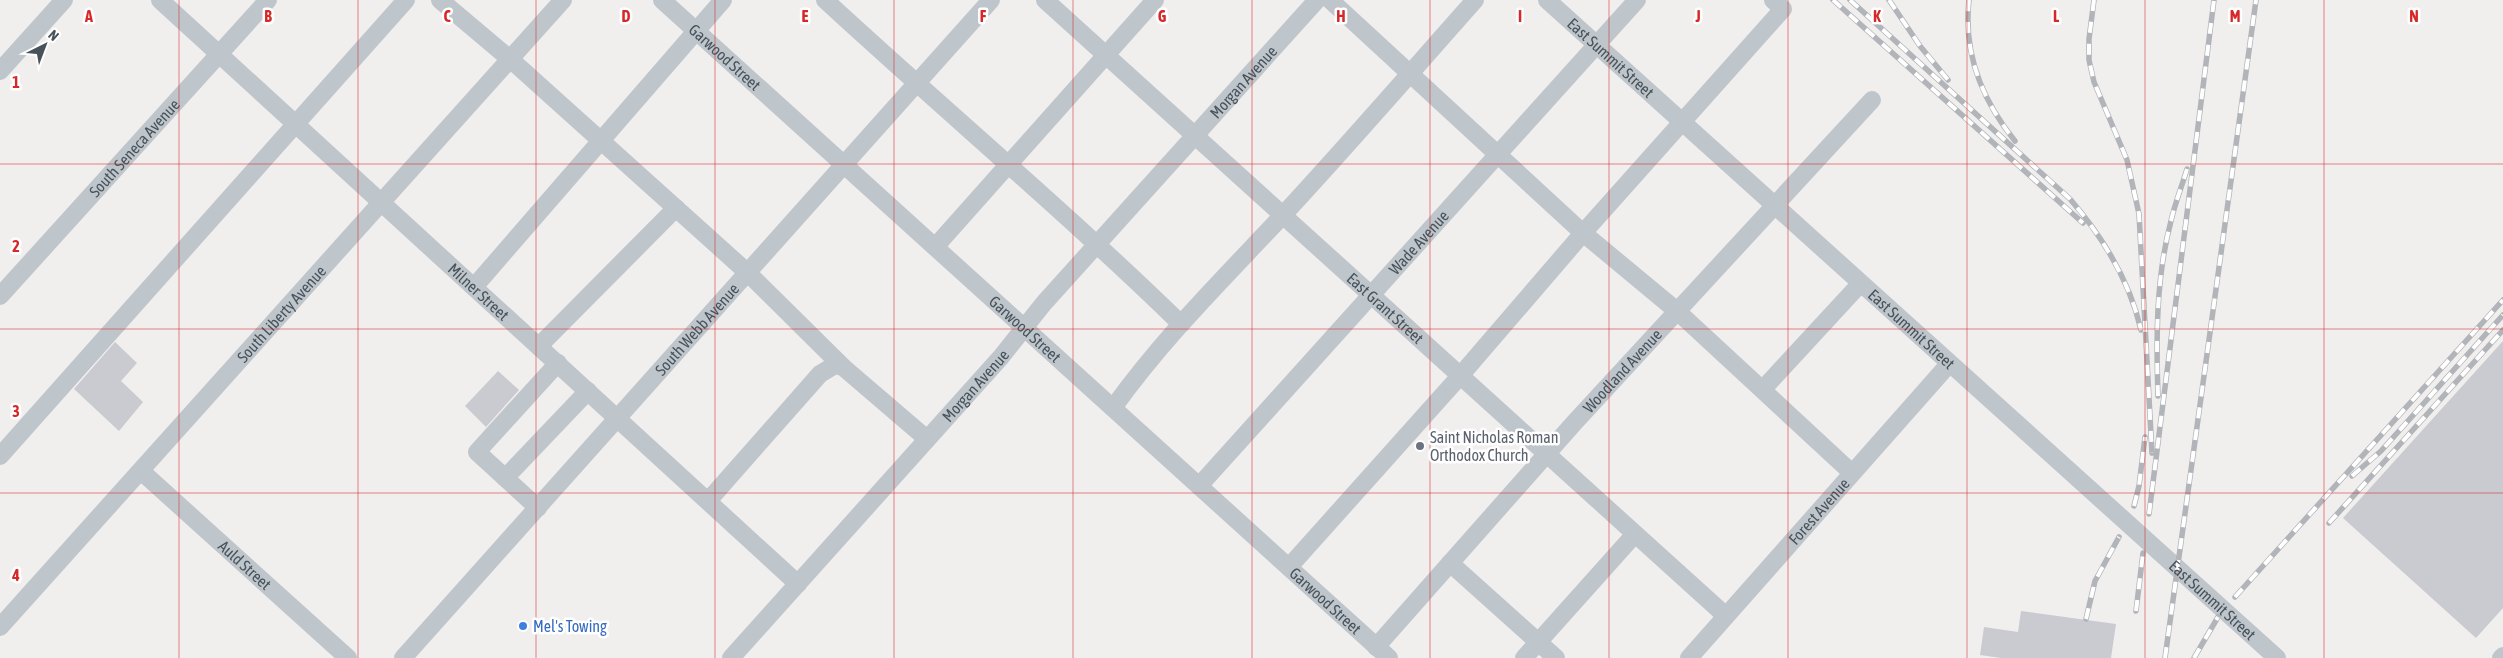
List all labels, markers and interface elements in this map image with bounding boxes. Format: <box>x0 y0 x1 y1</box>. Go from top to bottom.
text: A <box>84 7 93 25</box>
text: B <box>264 7 272 25</box>
text: C <box>443 7 451 25</box>
text: D <box>622 7 631 25</box>
text: E <box>802 7 809 25</box>
text: F <box>980 7 987 25</box>
text: G <box>1158 7 1167 25</box>
text: H <box>1336 7 1346 25</box>
text: I <box>1518 7 1522 25</box>
text: J <box>1694 7 1701 25</box>
text: K <box>1873 7 1881 25</box>
text: L <box>2053 7 2060 25</box>
text: M <box>2230 7 2240 25</box>
text: N <box>2409 7 2419 25</box>
street label: East Summit Street <box>1564 14 1658 101</box>
north arrow <box>20 20 70 70</box>
street label: Garwood Street <box>686 20 765 94</box>
text: N <box>45 27 62 44</box>
street label: Morgan Avenue <box>1206 42 1280 122</box>
text: 1 <box>12 73 20 91</box>
street label: South Seneca Avenue <box>85 95 183 200</box>
street label: Wade Avenue <box>1385 207 1452 278</box>
text: 2 <box>12 237 20 255</box>
street label: Milner Street <box>445 259 513 324</box>
street label: South Liberty Avenue <box>233 262 329 366</box>
street label: East Grant Street <box>1343 269 1428 347</box>
street label: South Webb Avenue <box>651 280 742 379</box>
street label: East Summit Street <box>1865 285 1959 372</box>
street label: Garwood Street <box>986 292 1065 366</box>
street label: Woodland Avenue <box>1579 325 1665 416</box>
street label: Morgan Avenue <box>938 346 1012 425</box>
text: 3 <box>12 402 20 420</box>
place label: Saint Nicholas Roman Orthodox Church <box>1430 428 1558 464</box>
marker: Saint Nicholas Roman Orthodox Church <box>1414 440 1426 452</box>
street label: Forest Avenue <box>1785 474 1853 548</box>
street label: Auld Street <box>215 537 275 593</box>
street label: East Summit Street <box>2166 556 2260 644</box>
street label: Garwood Street <box>1286 564 1365 638</box>
text: 4 <box>11 566 20 584</box>
place label: Mel's Towing <box>533 617 607 636</box>
marker: Mel's Towing <box>517 620 529 632</box>

